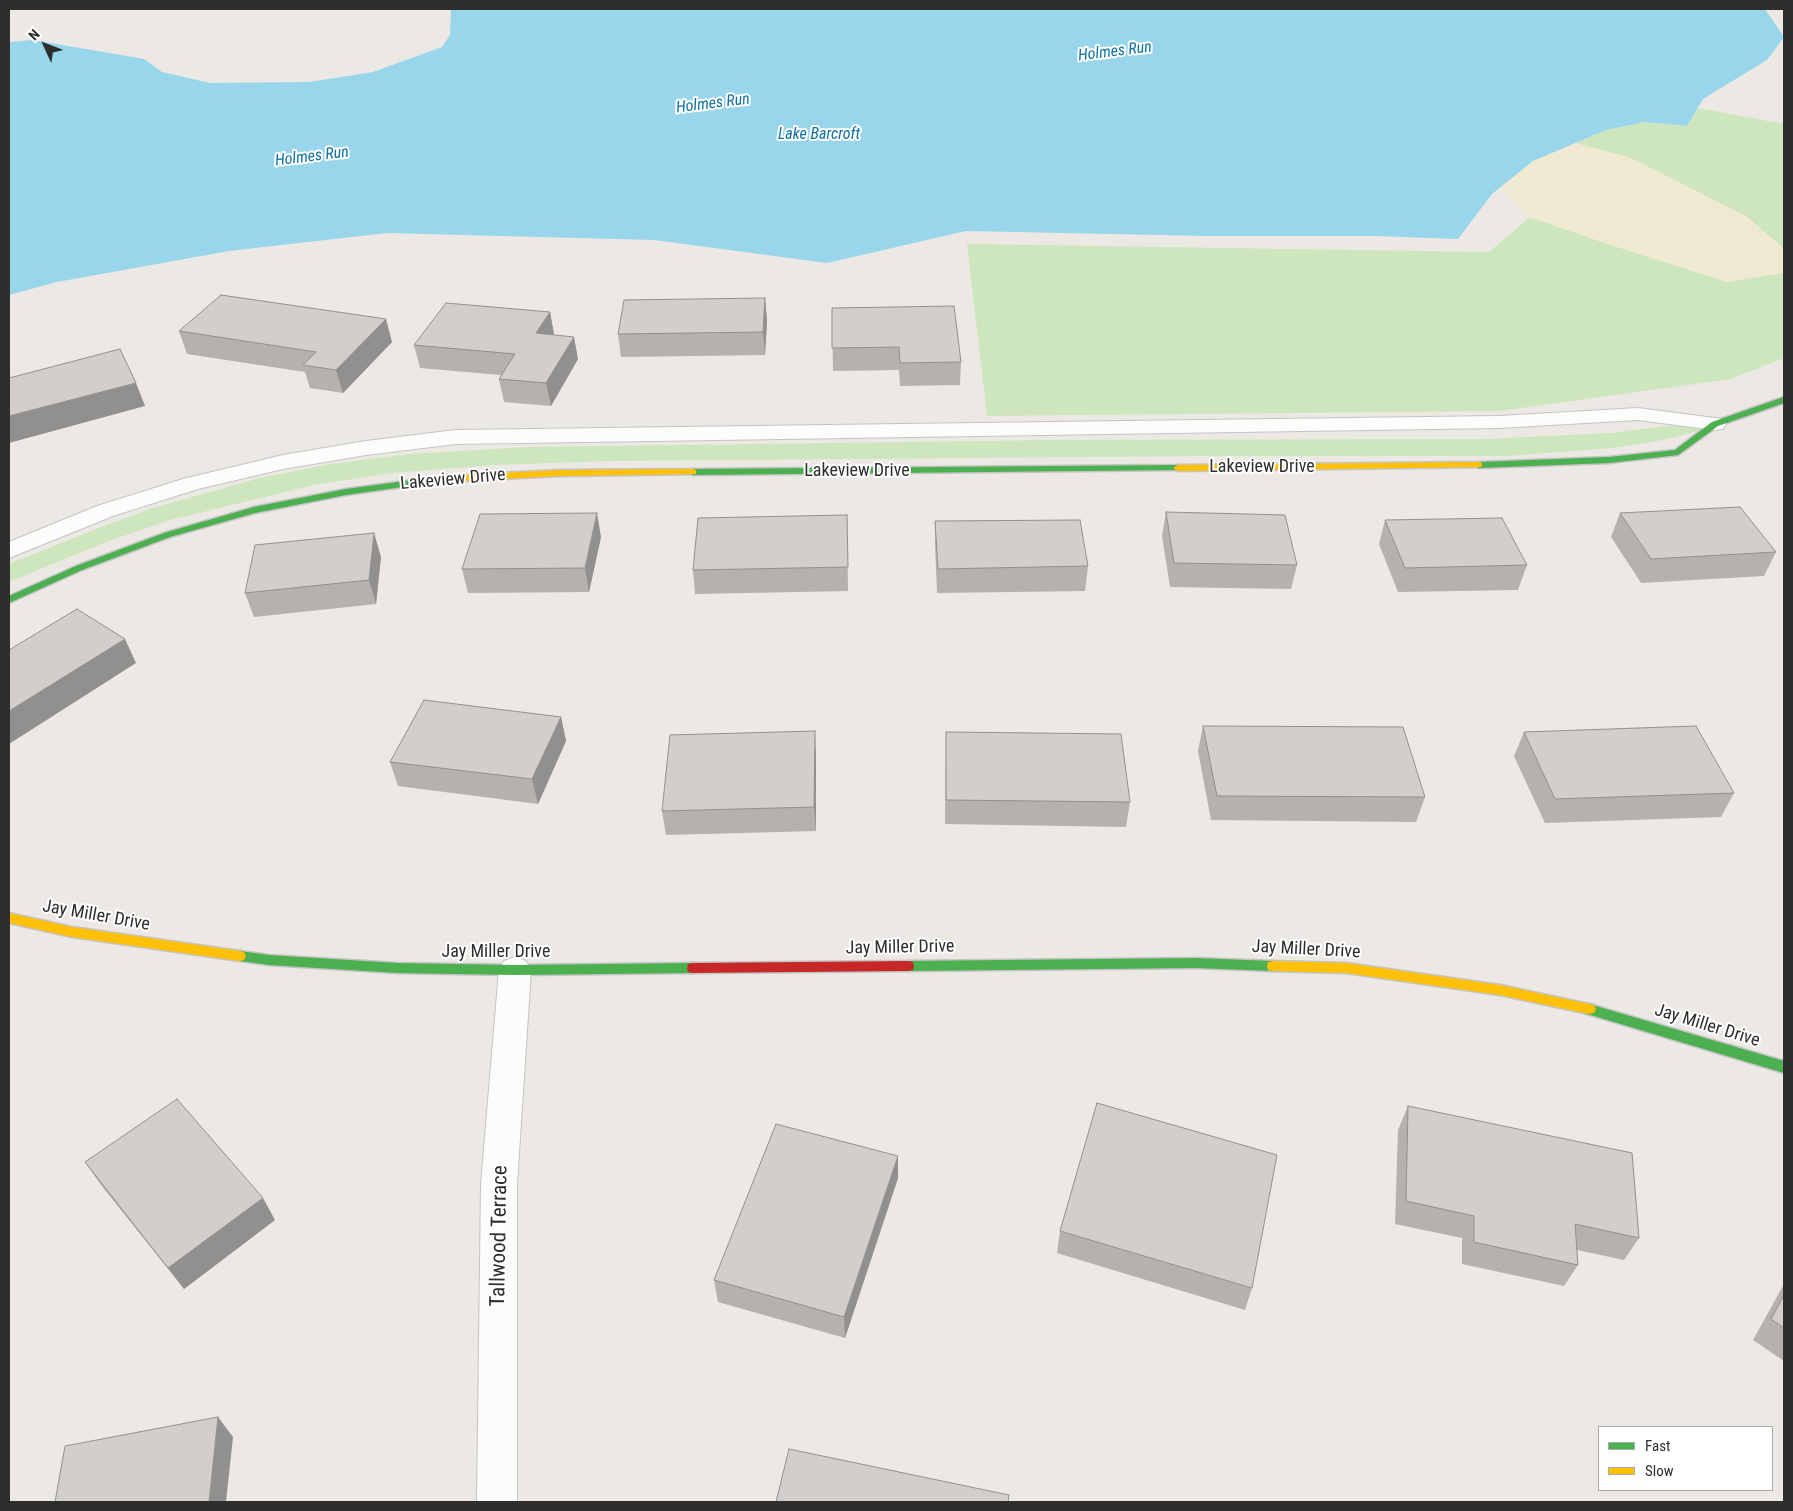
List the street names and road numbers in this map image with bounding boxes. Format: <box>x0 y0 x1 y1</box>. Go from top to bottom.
street label: Lakeview Drive <box>1209 456 1315 478</box>
street label: Lakeview Drive <box>804 460 910 482</box>
street label: Lakeview Drive <box>400 465 506 495</box>
street label: Jay Miller Drive <box>41 896 151 936</box>
street label: Jay Miller Drive <box>845 936 955 960</box>
street label: Jay Miller Drive <box>1251 936 1361 964</box>
street label: Jay Miller Drive <box>442 941 550 963</box>
street label: Jay Miller Drive <box>1652 1000 1762 1052</box>
street label: Tallwood Terrace <box>486 1165 514 1307</box>

